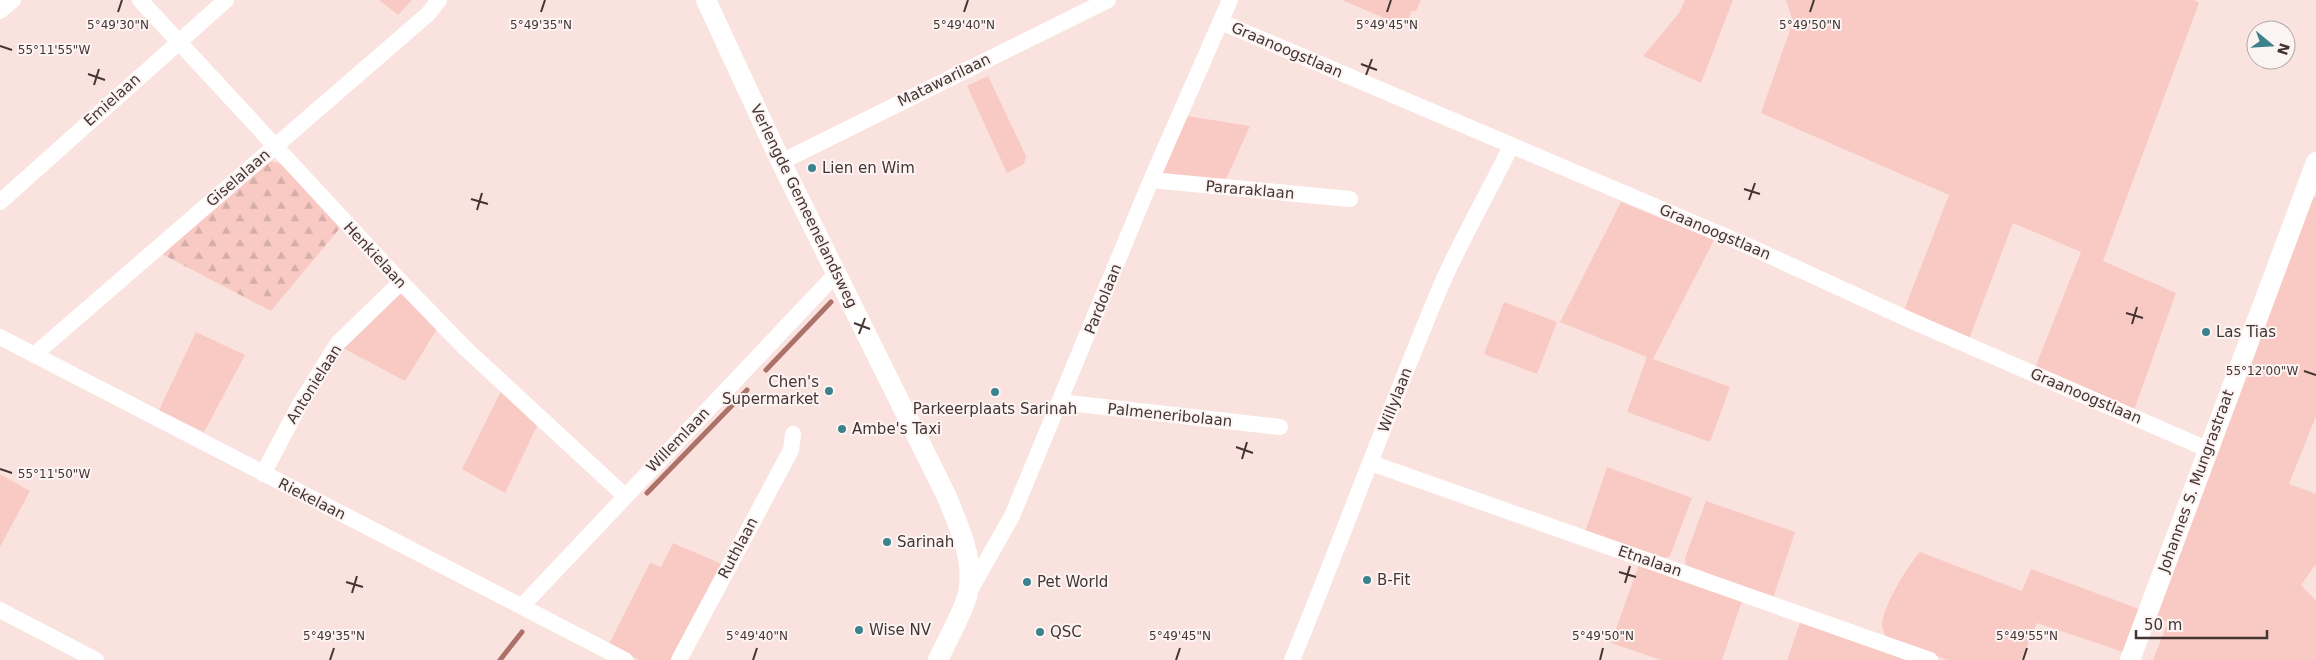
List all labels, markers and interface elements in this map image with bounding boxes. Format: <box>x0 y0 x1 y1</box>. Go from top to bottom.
text: 5°49'30"N <box>87 18 149 32</box>
text: 5°49'35"N <box>510 18 572 32</box>
text: 5°49'40"N <box>933 18 995 32</box>
street label: Graanoogstlaan <box>1229 18 1345 82</box>
text: 5°49'45"N <box>1356 18 1418 32</box>
text: 5°49'50"N <box>1779 18 1841 32</box>
north arrow <box>2246 20 2296 70</box>
text: N <box>2274 41 2293 57</box>
text: 55°11'55"W <box>18 43 90 57</box>
street label: Matawarilaan <box>895 50 993 110</box>
street label: Emielaan <box>80 70 144 130</box>
street label: Verlengde Gemeenelandsweg <box>747 101 861 311</box>
street label: Giselalaan <box>203 146 273 210</box>
place label: Lien en Wim <box>822 159 915 177</box>
marker: Lien en Wim <box>806 162 818 174</box>
street label: Pararaklaan <box>1205 177 1295 203</box>
street label: Graanoogstlaan <box>1657 200 1773 264</box>
street label: Henkielaan <box>340 218 410 292</box>
street label: Pardolaan <box>1081 261 1125 337</box>
place label: Las Tias <box>2216 323 2276 341</box>
marker: Las Tias <box>2200 326 2212 338</box>
street label: Antonielaan <box>283 341 345 427</box>
street label: Graanoogstlaan <box>2028 364 2144 428</box>
text: 55°12'00"W <box>2226 364 2298 378</box>
street label: Willylaan <box>1374 365 1416 435</box>
place label: Chen's Supermarket <box>722 373 819 408</box>
marker: Chen's Supermarket <box>823 385 835 397</box>
marker: Parkeerplaats Sarinah <box>989 386 1001 398</box>
street label: Johannes S. Mungrastraat <box>2154 387 2238 576</box>
street label: Palmeneribolaan <box>1107 399 1233 431</box>
place label: Parkeerplaats Sarinah <box>913 400 1077 418</box>
street label: Willemlaan <box>643 404 713 476</box>
place label: Ambe's Taxi <box>852 420 941 438</box>
marker: Ambe's Taxi <box>836 423 848 435</box>
text: 55°11'50"W <box>18 467 90 481</box>
street label: Riekelaan <box>275 474 349 524</box>
street label: Ruthlaan <box>714 514 762 582</box>
place label: Sarinah <box>897 533 954 551</box>
marker: Sarinah <box>881 536 893 548</box>
street label: Etnalaan <box>1616 542 1684 580</box>
place label: B-Fit <box>1377 571 1410 589</box>
place label: Pet World <box>1037 573 1108 591</box>
marker: B-Fit <box>1361 574 1373 586</box>
marker: Pet World <box>1021 576 1033 588</box>
scale bar <box>2136 608 2267 640</box>
text: 50 m <box>2144 616 2182 634</box>
place label: Wise NV <box>869 621 932 639</box>
place label: QSC <box>1050 623 1082 641</box>
marker: Wise NV <box>853 624 865 636</box>
marker: QSC <box>1034 626 1046 638</box>
text: 5°49'35"N <box>303 629 365 643</box>
text: 5°49'40"N <box>726 629 788 643</box>
text: 5°49'45"N <box>1149 629 1211 643</box>
text: 5°49'50"N <box>1572 629 1634 643</box>
text: 5°49'55"N <box>1996 629 2058 643</box>

